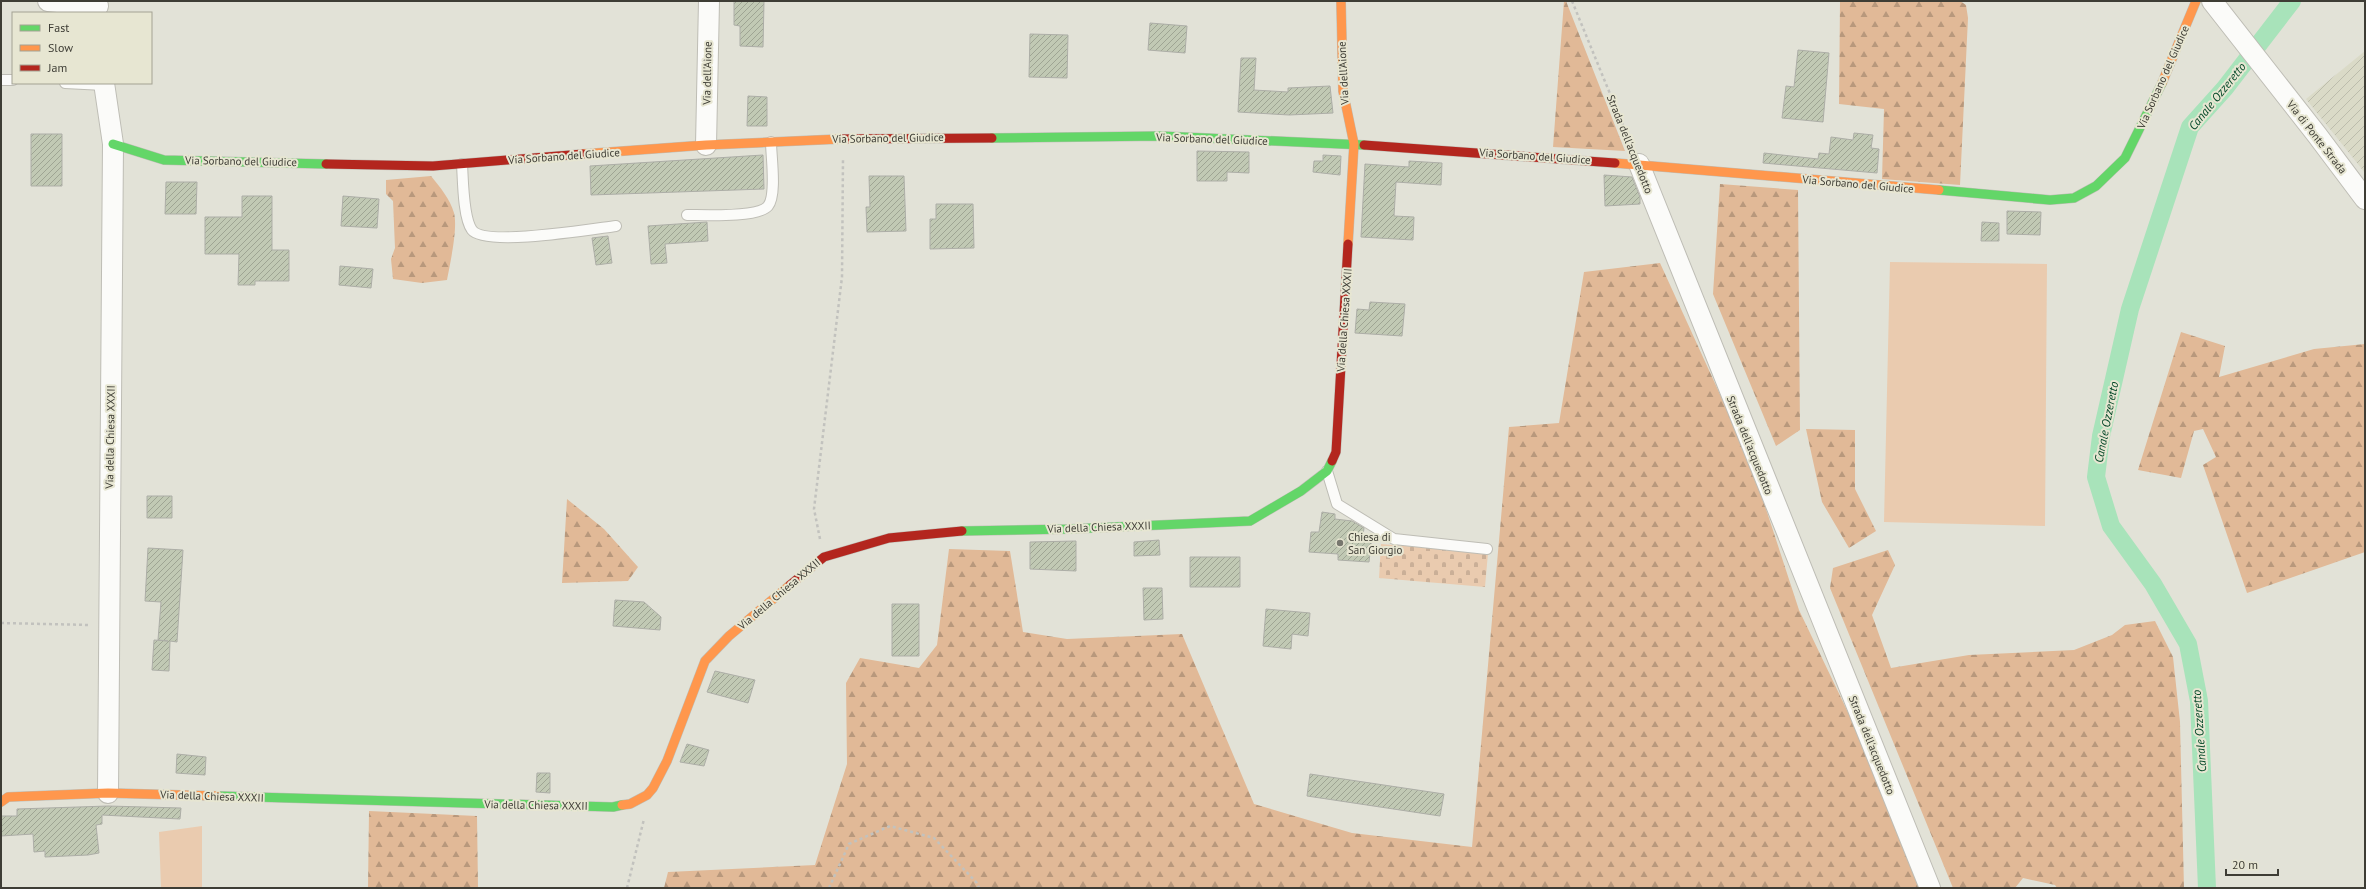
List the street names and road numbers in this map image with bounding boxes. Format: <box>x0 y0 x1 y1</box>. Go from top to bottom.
street label: Via Sorbano del Giudice <box>2133 23 2192 132</box>
street label: Via dell'Aione <box>699 41 715 106</box>
street label: Via dell'Aione <box>1334 41 1352 106</box>
street label: Strada dell'acquedotto <box>1604 93 1656 196</box>
street label: Via di Ponte Strada <box>2283 97 2350 177</box>
street label: Via Sorbano del Giudice <box>831 130 944 146</box>
street label: Via Sorbano del Giudice <box>1155 130 1268 148</box>
street label: Via Sorbano del Giudice <box>507 145 621 167</box>
street label: Via Sorbano del Giudice <box>1478 145 1592 167</box>
street label: Via Sorbano del Giudice <box>184 153 297 169</box>
street label: Via Sorbano del Giudice <box>1801 172 1915 196</box>
street label: Via della Chiesa XXXII <box>1333 268 1355 373</box>
street label: Via della Chiesa XXXII <box>102 385 118 490</box>
street label: Strada dell'acquedotto <box>1724 394 1776 497</box>
street label: Via della Chiesa XXXII <box>1046 518 1151 536</box>
street label: Via della Chiesa XXXII <box>734 555 823 633</box>
street label: Strada dell'acquedotto <box>1846 694 1898 797</box>
street label: Via della Chiesa XXXII <box>159 787 264 805</box>
street label: Via della Chiesa XXXII <box>483 797 588 813</box>

